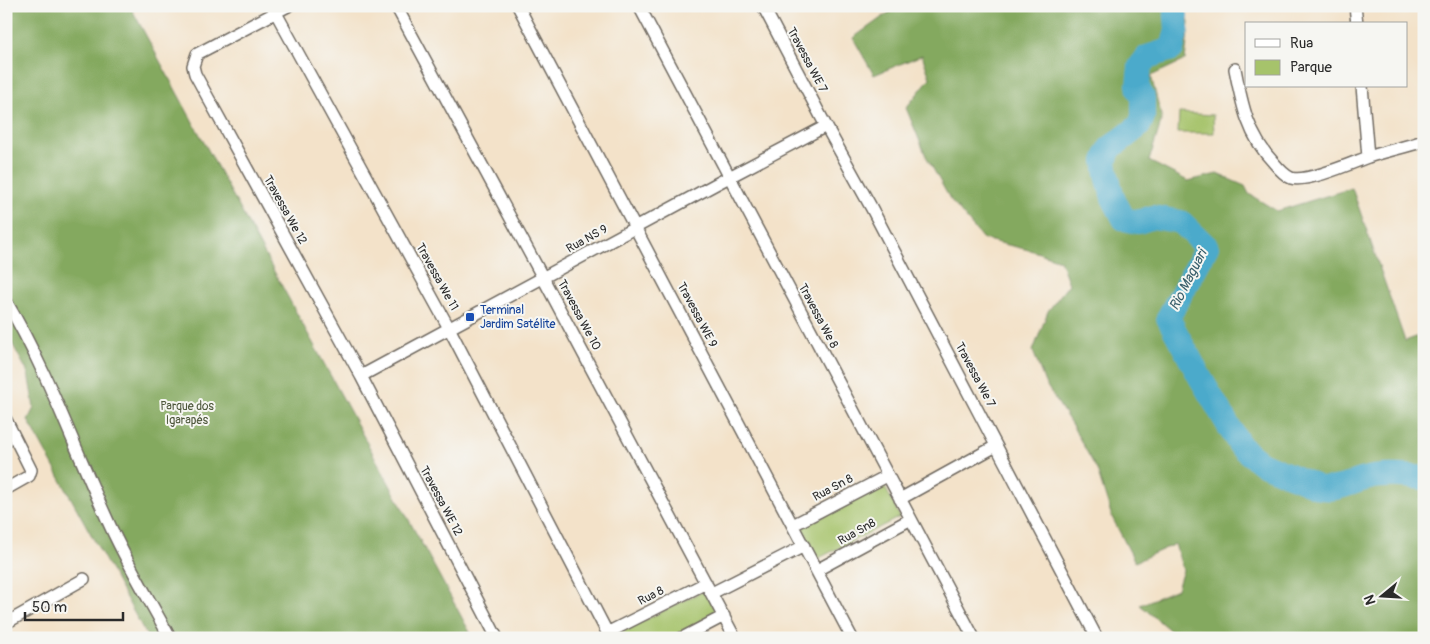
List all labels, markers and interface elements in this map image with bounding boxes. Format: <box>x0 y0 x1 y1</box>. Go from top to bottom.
legend <box>1245 22 1408 88</box>
street label: Travessa WE 7 <box>784 25 831 96</box>
text: Rua <box>1290 34 1313 53</box>
text: Parque <box>1290 58 1333 77</box>
street label: Travessa We 12 <box>260 173 310 247</box>
street label: Rua NS 9 <box>564 222 610 256</box>
street label: Travessa We 11 <box>412 241 462 313</box>
water label: Rio Maguari <box>1165 245 1212 313</box>
street label: Travessa We 10 <box>554 277 604 353</box>
street label: Travessa WE 9 <box>674 280 720 350</box>
street label: Travessa We 8 <box>795 281 841 351</box>
place label: Terminal Jardim Satélite <box>480 303 556 332</box>
marker: Terminal Jardim Satélite <box>464 311 476 323</box>
street label: Travessa We 7 <box>952 340 999 411</box>
park label: Parque dos Igarapés <box>160 399 214 428</box>
street label: Travessa WE 12 <box>416 464 466 539</box>
street label: Rua Sn 8 <box>810 471 856 505</box>
street label: Rua Sn8 <box>835 515 879 549</box>
north arrow <box>1358 572 1408 622</box>
street label: Rua 8 <box>635 583 667 609</box>
scale bar <box>25 589 122 621</box>
text: N <box>1361 593 1380 607</box>
text: 50 m <box>32 598 67 617</box>

